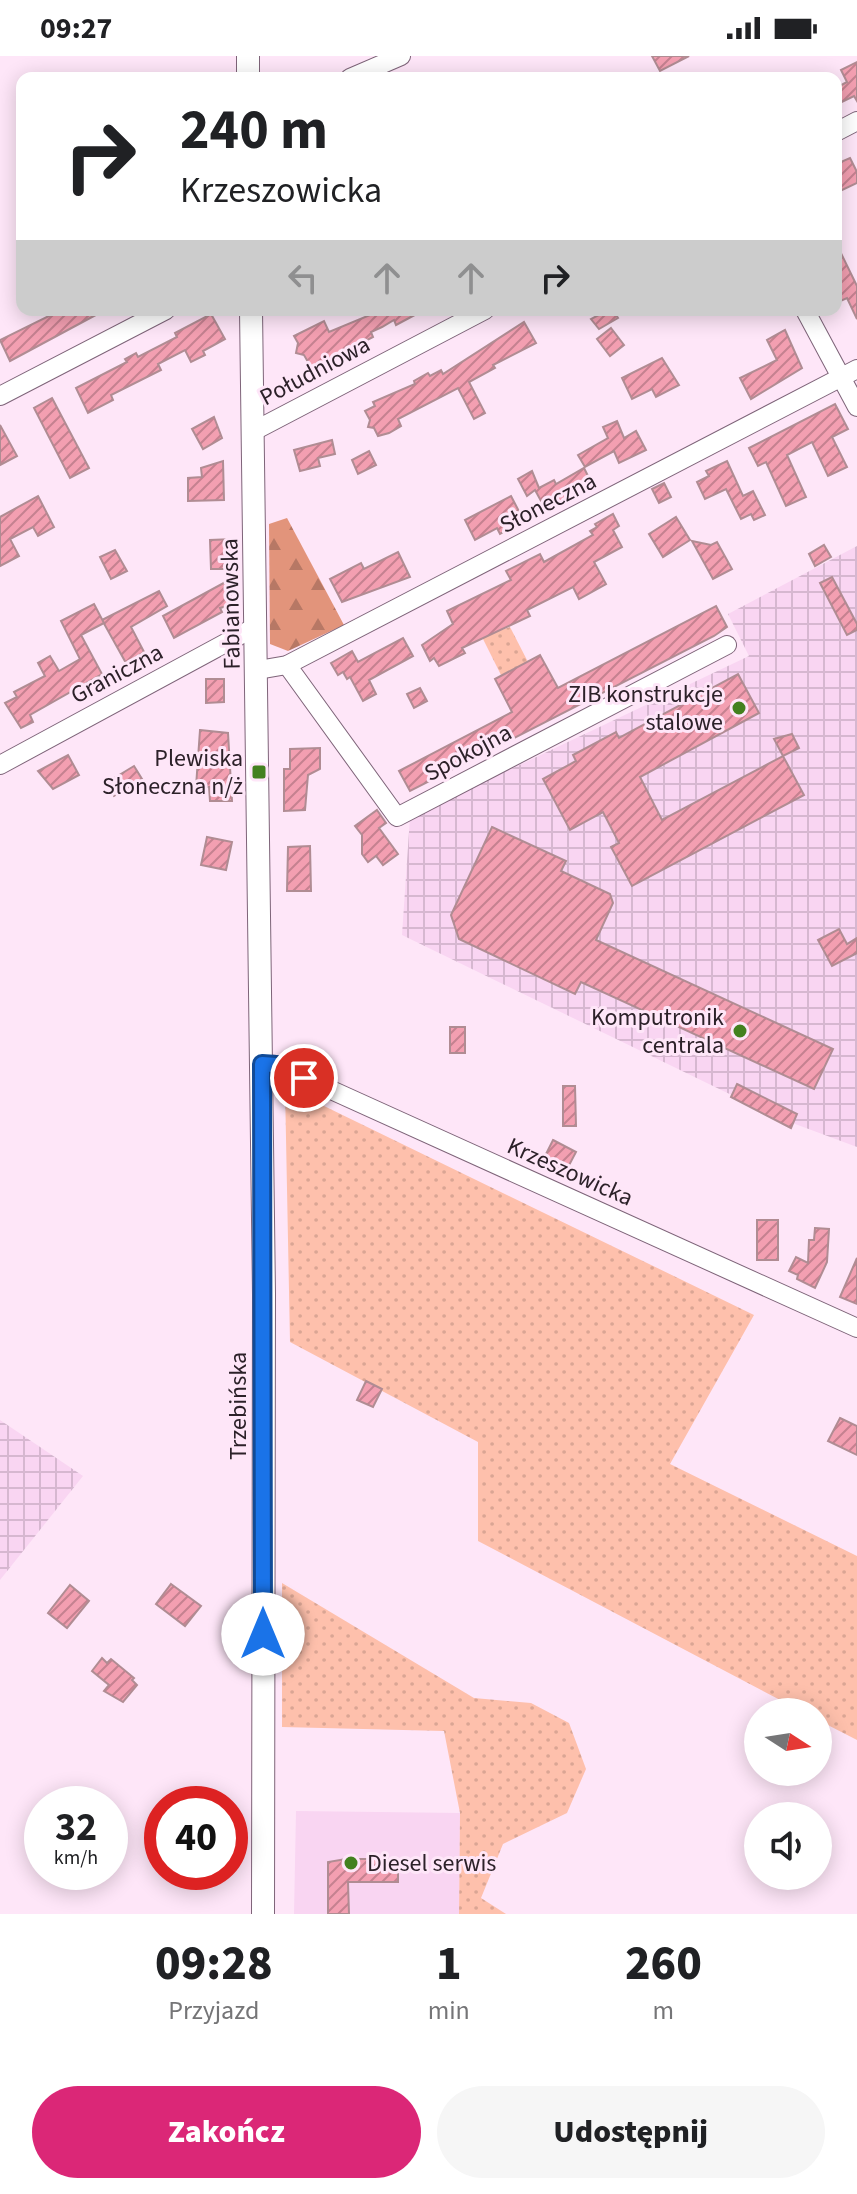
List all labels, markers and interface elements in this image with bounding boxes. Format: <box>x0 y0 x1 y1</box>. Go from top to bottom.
text: 09:27 <box>40 7 112 50</box>
text: 240 m <box>180 91 328 170</box>
icon: right <box>48 104 152 208</box>
text: Krzeszowicka <box>180 165 382 216</box>
icon: left <box>281 256 325 300</box>
icon: ahead <box>365 256 409 300</box>
icon: ahead <box>449 256 493 300</box>
icon: right <box>533 256 577 300</box>
street label: Południowa <box>254 327 376 415</box>
street label: Słoneczna <box>494 464 602 542</box>
street label: Fabianowska <box>212 538 250 670</box>
street label: Graniczna <box>65 635 169 713</box>
place label: ZIB konstrukcje stalowe <box>568 677 723 740</box>
marker: ZIB konstrukcje stalowe <box>730 699 748 717</box>
street label: Spokojna <box>418 715 518 791</box>
place label: Plewiska Słoneczna n/ż <box>102 741 243 804</box>
marker: Plewiska Słoneczna n/ż <box>250 763 268 781</box>
place label: Komputronik centrala <box>591 1000 724 1063</box>
marker: Komputronik centrala <box>731 1022 749 1040</box>
pin <box>270 1044 338 1112</box>
icon: arrive <box>282 1056 326 1100</box>
street label: Krzeszowicka <box>501 1129 639 1215</box>
street label: Trzebińska <box>221 1352 256 1460</box>
position arrow <box>221 1592 305 1676</box>
north arrow <box>744 1698 832 1786</box>
map controls <box>744 1698 832 1890</box>
speed limit sign: 40 <box>144 1786 248 1890</box>
text: 32 <box>55 1799 97 1856</box>
button: sound <box>744 1802 832 1890</box>
text: km/h <box>54 1844 98 1872</box>
place label: Diesel serwis <box>367 1846 496 1881</box>
marker: Diesel serwis <box>342 1854 360 1872</box>
text: 09:28 <box>155 1930 273 1998</box>
text: 1 <box>436 1930 462 1998</box>
text: 260 <box>625 1930 702 1998</box>
text: Przyjazd <box>168 1992 259 2029</box>
text: min <box>428 1992 470 2029</box>
text: m <box>653 1992 674 2029</box>
button: Zakończ <box>32 2086 421 2178</box>
button: Udostępnij <box>437 2086 825 2178</box>

